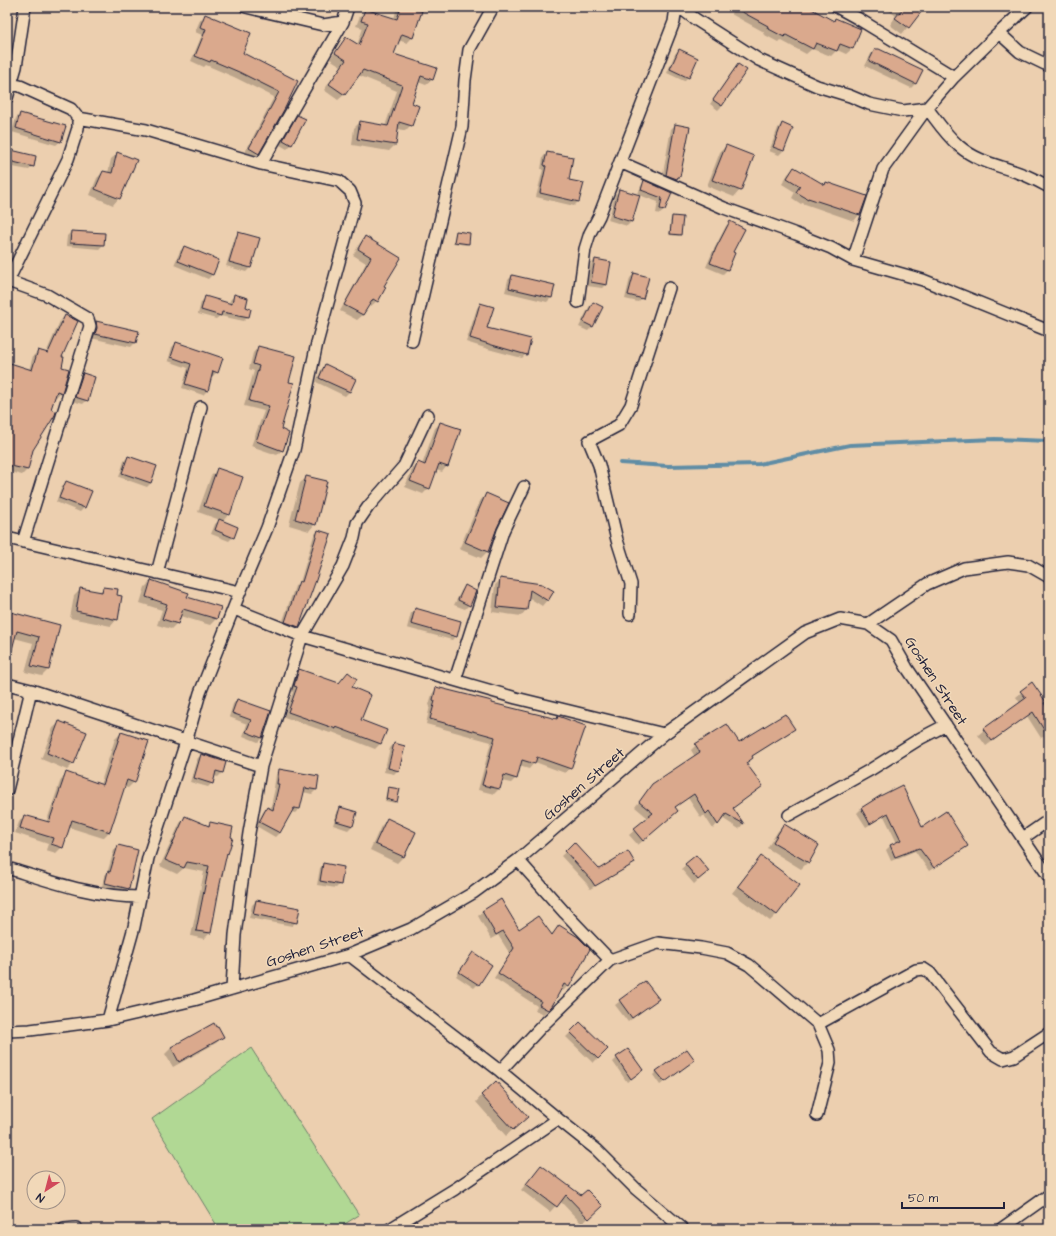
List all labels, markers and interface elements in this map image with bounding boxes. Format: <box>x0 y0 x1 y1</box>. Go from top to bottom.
street label: Goshen Street <box>900 633 972 729</box>
street label: Goshen Street <box>539 743 629 825</box>
street label: Goshen Street <box>263 921 367 973</box>
north arrow <box>26 1170 66 1210</box>
scale bar <box>902 1184 1004 1210</box>
text: N <box>33 1190 48 1206</box>
text: 50 m <box>908 1190 939 1207</box>

